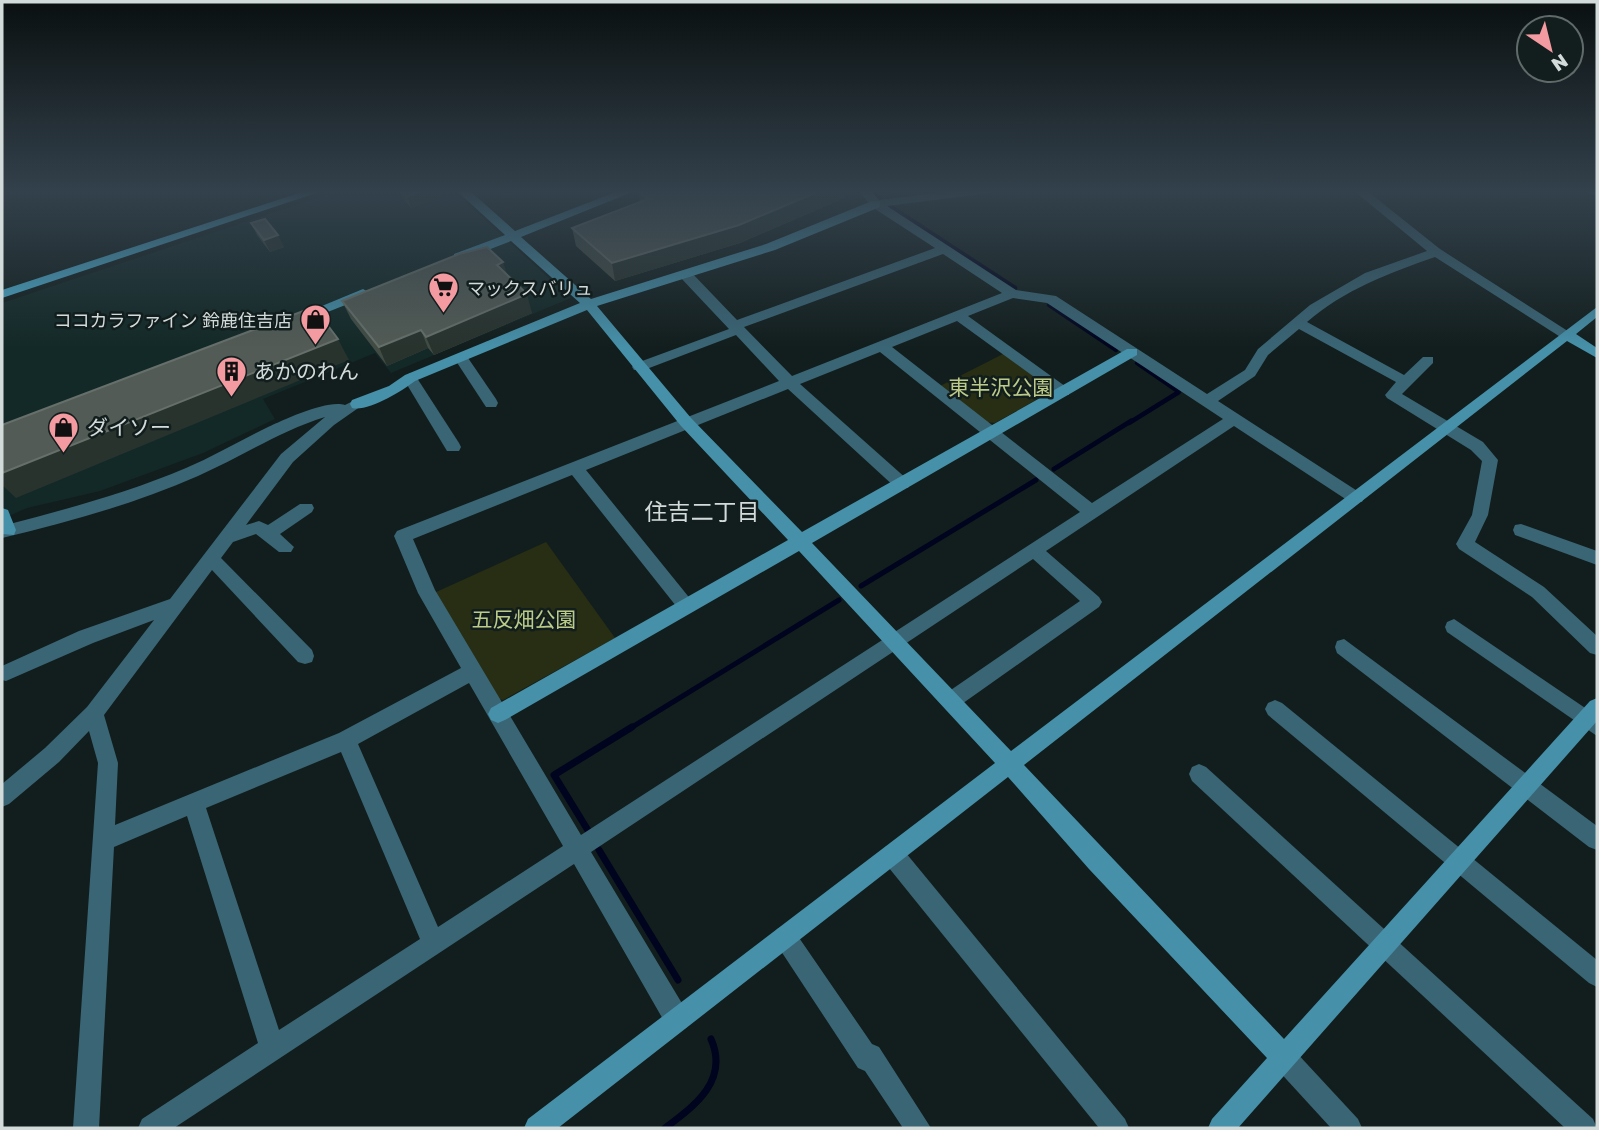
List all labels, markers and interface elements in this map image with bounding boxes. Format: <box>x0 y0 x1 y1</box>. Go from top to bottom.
north arrow <box>1515 14 1585 84</box>
text: N <box>1548 50 1573 77</box>
supermarket icon: マックスバリュ <box>427 271 461 315</box>
place label: マックスバリュ <box>467 277 592 299</box>
shop icon: ココカラファイン 鈴鹿住吉店 <box>298 303 332 347</box>
place label: ココカラファイン 鈴鹿住吉店 <box>54 309 292 331</box>
building icon: あかのれん <box>214 354 248 398</box>
place label: あかのれん <box>254 358 359 384</box>
park label: 東半沢公園 <box>949 374 1054 400</box>
shop icon: ダイソー <box>47 410 81 454</box>
place label: ダイソー <box>87 414 171 440</box>
district label: 住吉二丁目 <box>645 497 760 525</box>
park label: 五反畑公園 <box>472 606 577 632</box>

